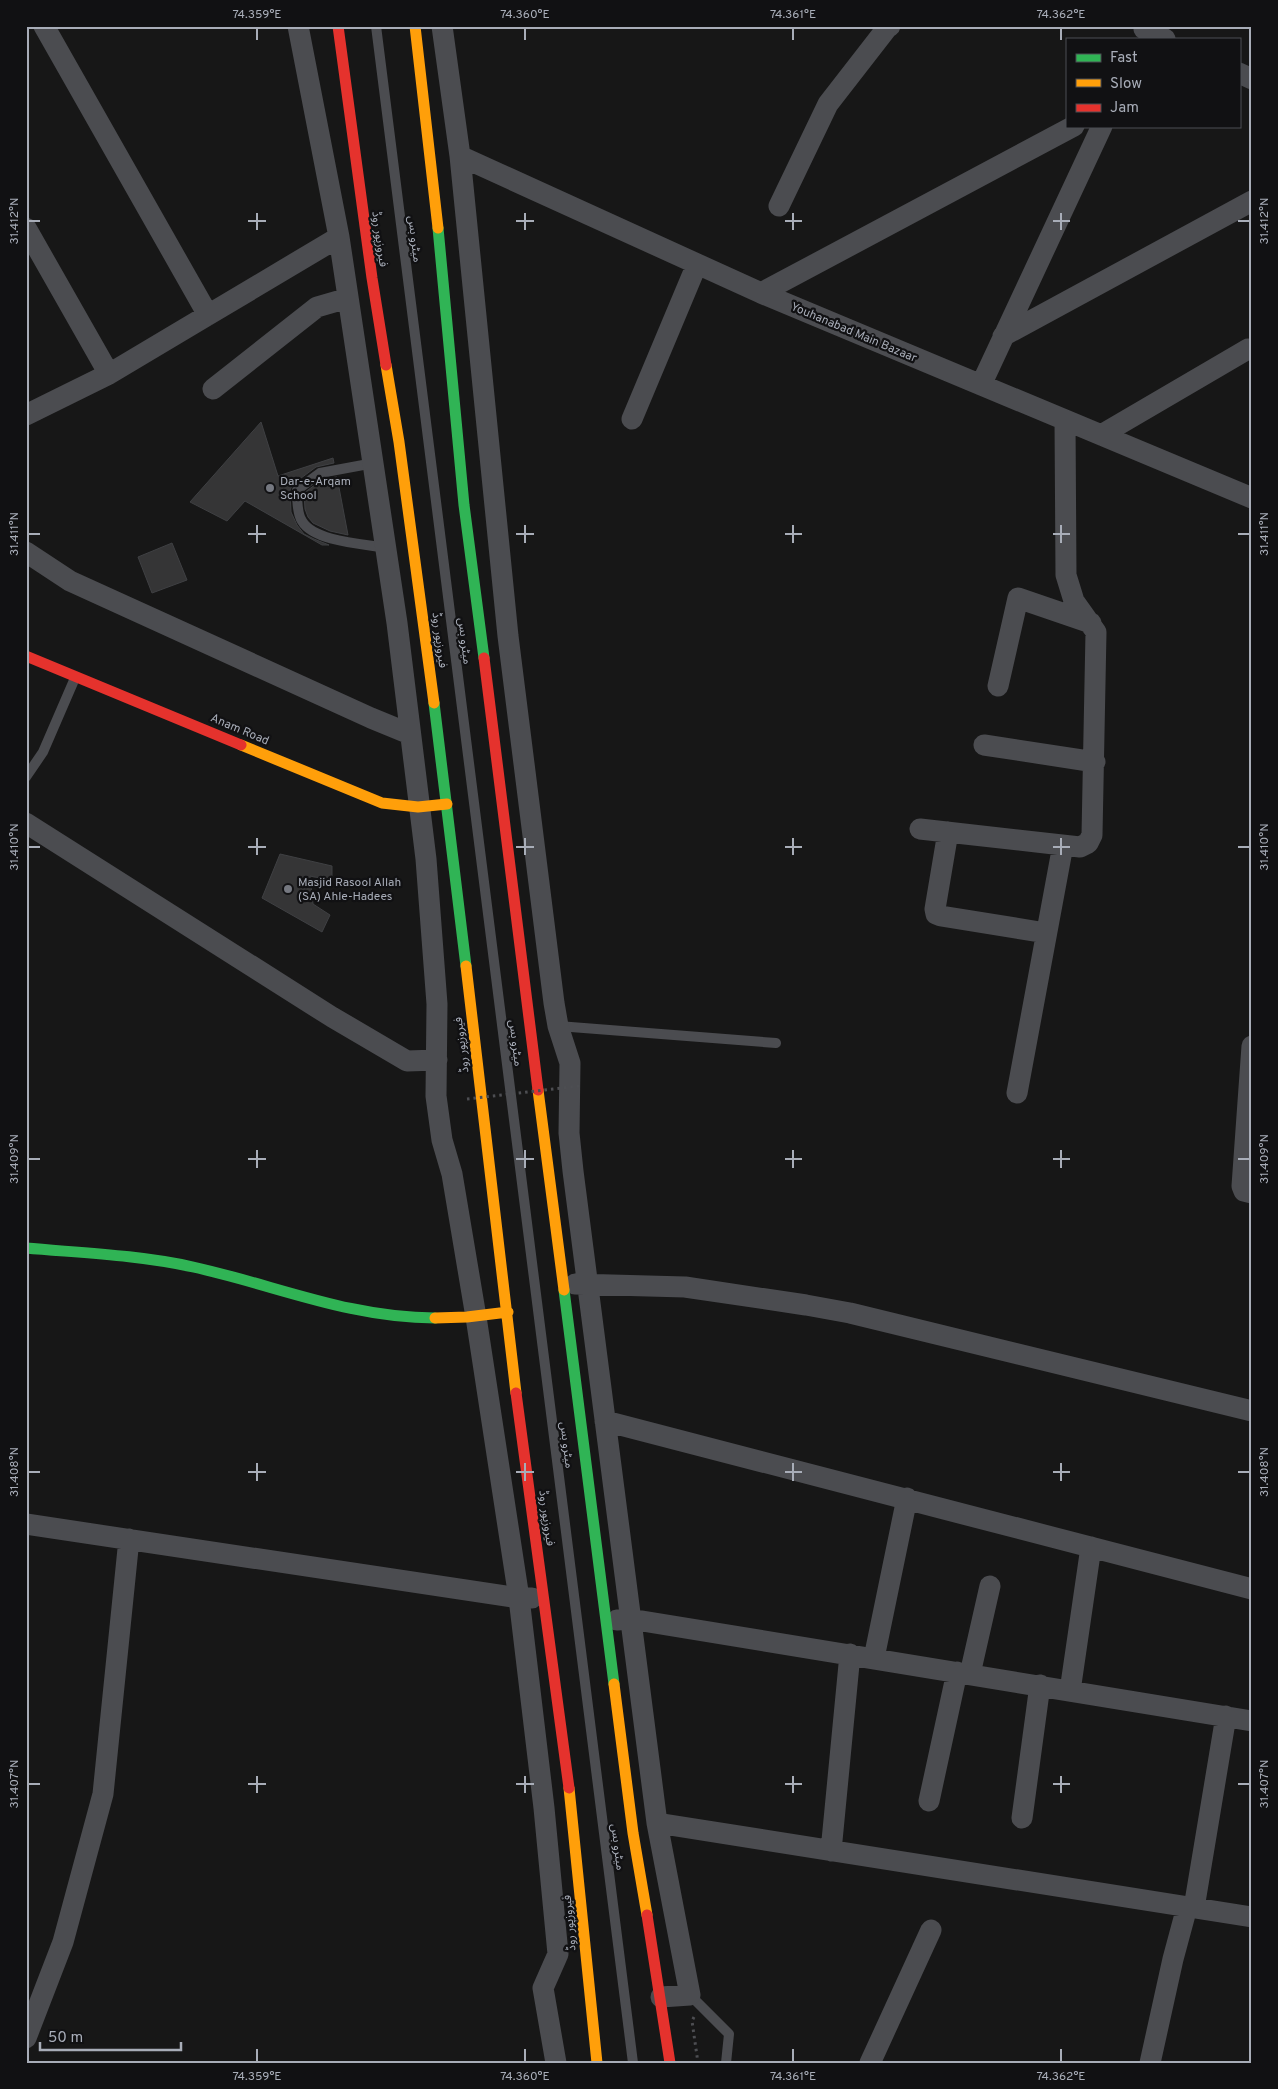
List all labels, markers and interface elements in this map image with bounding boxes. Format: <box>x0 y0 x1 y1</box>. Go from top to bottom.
text: 74.359°E <box>232 7 282 23</box>
text: 74.360°E <box>500 7 550 23</box>
text: 74.361°E <box>770 7 816 23</box>
text: 74.362°E <box>1036 7 1086 23</box>
legend <box>1066 38 1240 128</box>
text: Fast <box>1110 49 1138 68</box>
text: Slow <box>1110 75 1142 94</box>
text: Jam <box>1110 99 1139 118</box>
text: 31.412°N <box>7 198 23 244</box>
text: 31.412°N <box>1257 198 1273 244</box>
street label: فیروزپور روڈ <box>367 210 391 268</box>
street label: میٹرو بس <box>403 215 425 263</box>
street label: Youhanabad Main Bazaar <box>788 299 919 367</box>
place label: Dar-e-Arqam School <box>280 474 351 504</box>
marker: Dar-e-Arqam School <box>264 482 276 494</box>
text: 31.411°N <box>7 512 23 556</box>
text: 31.411°N <box>1257 512 1273 556</box>
street label: فیروزپور روڈ <box>428 611 451 669</box>
street label: میٹرو بس <box>453 617 475 665</box>
street label: Anam Road <box>208 710 271 749</box>
text: 31.410°N <box>7 823 23 871</box>
text: 31.410°N <box>1257 823 1273 871</box>
place label: Masjid Rasool Allah (SA) Ahle-Hadees <box>298 875 401 905</box>
marker: Masjid Rasool Allah (SA) Ahle-Hadees <box>282 883 294 895</box>
street label: فیروزپور روڈ <box>450 1016 473 1074</box>
street label: میٹرو بس <box>504 1019 526 1067</box>
text: 31.409°N <box>7 1134 23 1184</box>
text: 31.409°N <box>1257 1134 1273 1184</box>
street label: میٹرو بس <box>555 1421 577 1469</box>
text: 31.408°N <box>7 1447 23 1497</box>
text: 31.408°N <box>1257 1447 1273 1497</box>
street label: فیروزپور روڈ <box>534 1489 558 1547</box>
text: 31.407°N <box>7 1760 23 1808</box>
text: 31.407°N <box>1257 1760 1273 1808</box>
street label: میٹرو بس <box>606 1823 628 1871</box>
street label: فیروزپور روڈ <box>559 1894 580 1952</box>
scale bar <box>40 2019 181 2051</box>
text: 50 m <box>48 2029 83 2048</box>
text: 74.359°E <box>232 2069 282 2085</box>
text: 74.360°E <box>500 2069 550 2085</box>
text: 74.361°E <box>770 2069 816 2085</box>
text: 74.362°E <box>1036 2069 1086 2085</box>

